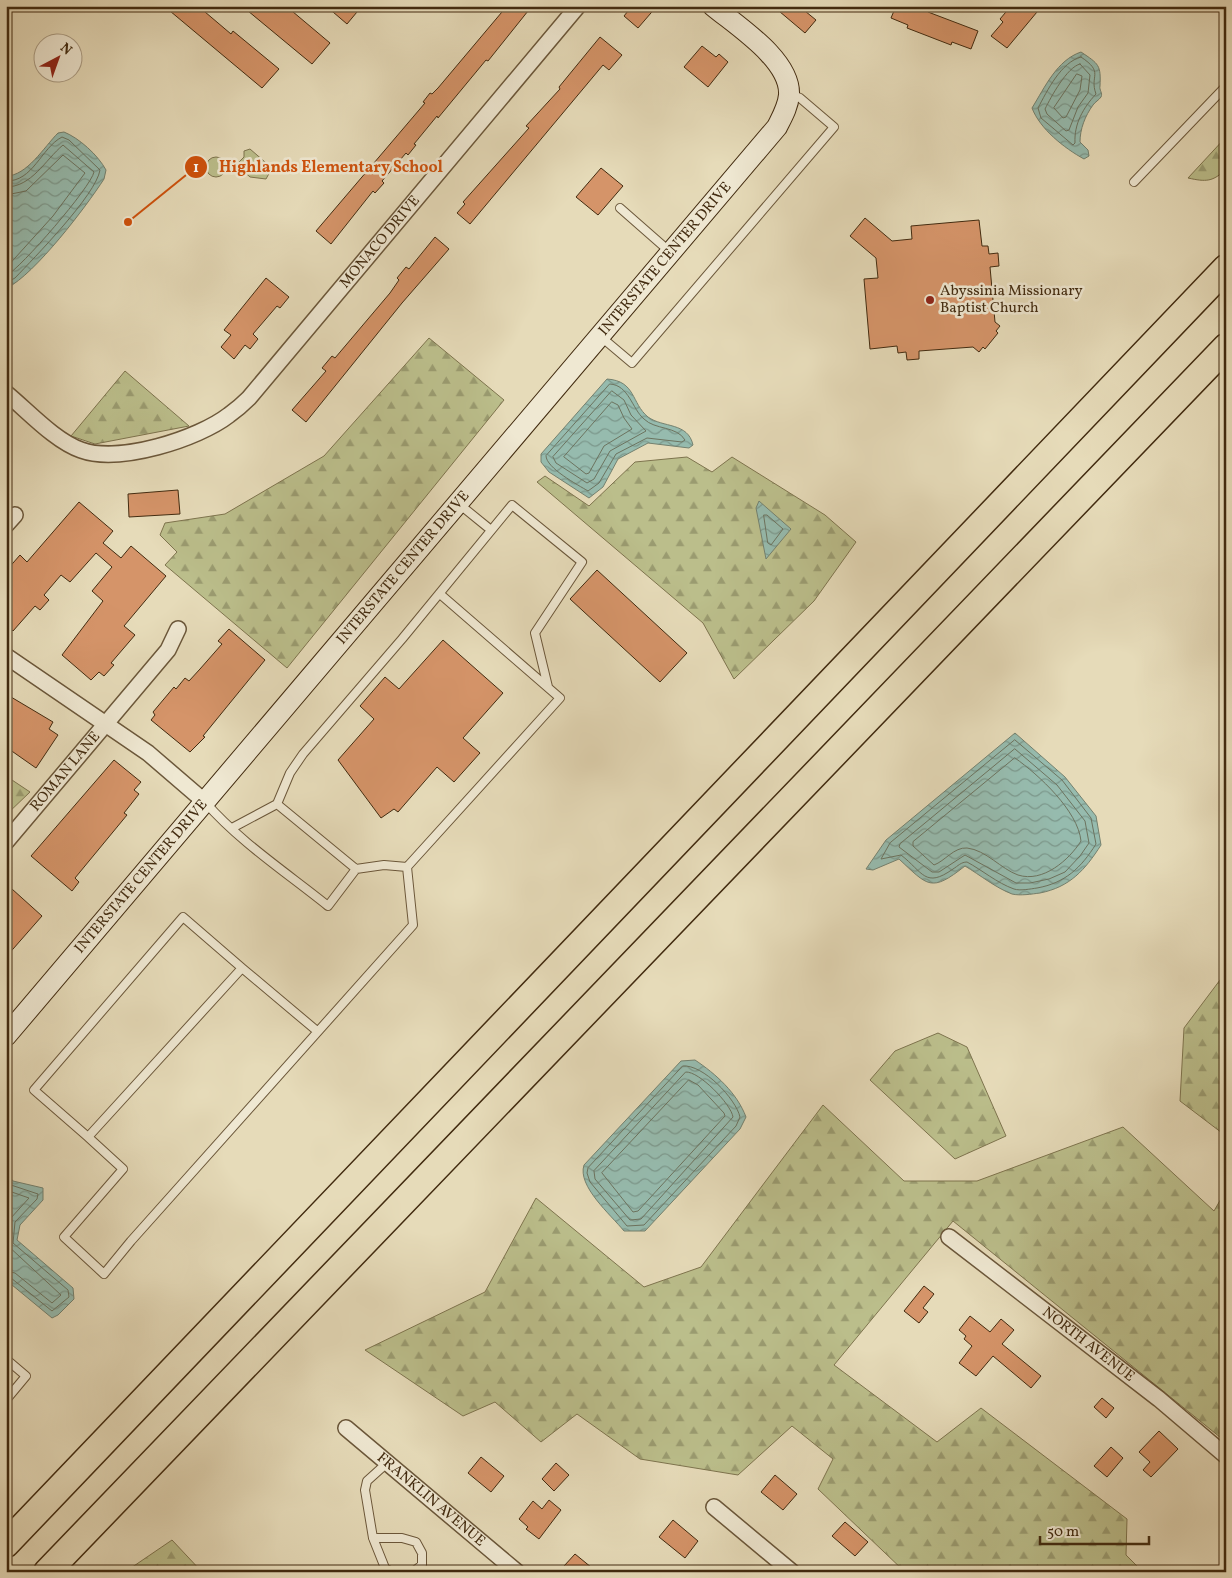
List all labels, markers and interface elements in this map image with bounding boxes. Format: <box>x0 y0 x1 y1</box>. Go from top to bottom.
north arrow <box>32 32 82 82</box>
text: N <box>55 39 76 60</box>
callout: Highlands Elementary School <box>184 151 453 182</box>
text: Highlands Elementary School <box>219 157 444 179</box>
text: 1 <box>193 158 199 179</box>
street label: INTERSTATE CENTER DRIVE <box>594 177 737 340</box>
street label: MONACO DRIVE <box>335 191 425 293</box>
place label: Abyssinia Missionary Baptist Church <box>940 281 1083 319</box>
marker: Abyssinia Missionary Baptist Church <box>924 294 936 306</box>
street label: INTERSTATE CENTER DRIVE <box>332 486 475 649</box>
street label: ROMAN LANE <box>25 727 105 816</box>
street label: INTERSTATE CENTER DRIVE <box>70 795 213 958</box>
street label: NORTH AVENUE <box>1038 1302 1139 1387</box>
street label: FRANKLIN AVENUE <box>372 1448 490 1551</box>
scale bar <box>1040 1513 1148 1545</box>
text: 50 m <box>1047 1522 1079 1543</box>

